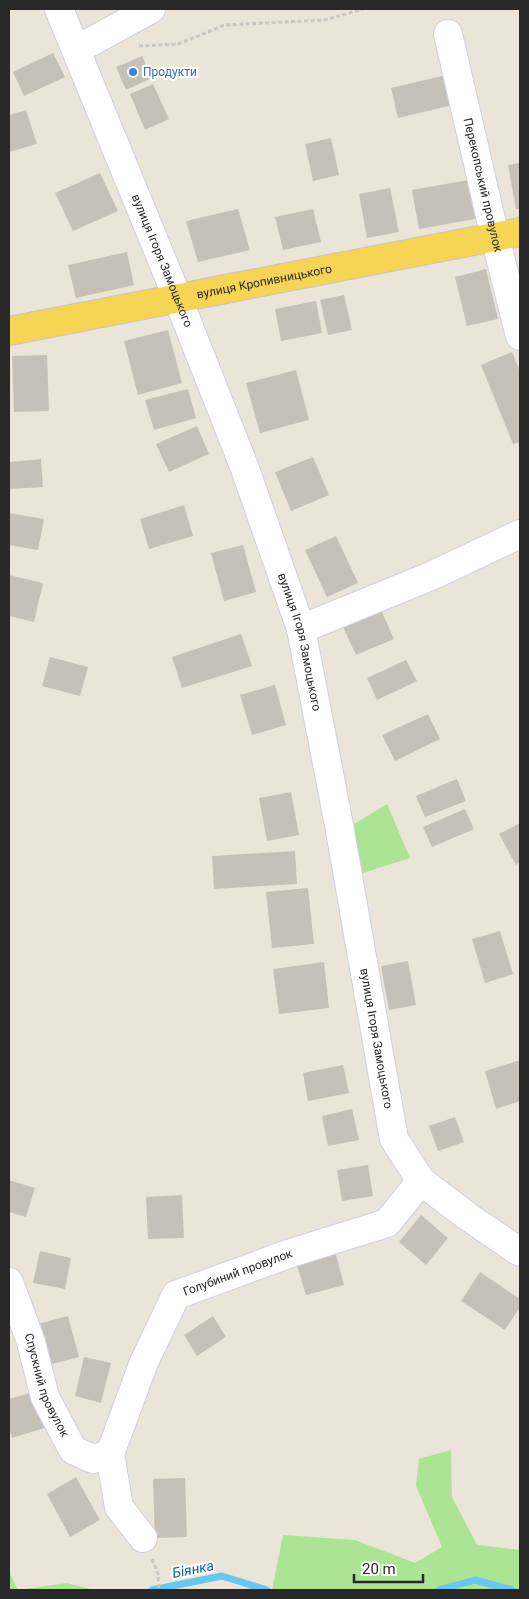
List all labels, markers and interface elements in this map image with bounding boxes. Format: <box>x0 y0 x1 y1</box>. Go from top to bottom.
place label: Продукти <box>143 65 197 79</box>
marker: Продукти <box>127 66 139 78</box>
street label: Перекопський провулок <box>461 116 506 254</box>
street label: вулиця Ігоря Замоцького <box>129 192 195 329</box>
street label: вулиця Кропивницького <box>196 262 333 301</box>
street label: вулиця Ігоря Замоцького <box>275 571 324 712</box>
street label: вулиця Ігоря Замоцького <box>357 967 396 1110</box>
street label: Голубиний провулок <box>181 1246 295 1299</box>
street label: Спускний провулок <box>21 1331 72 1440</box>
scale bar <box>354 1552 423 1584</box>
water label: Біянка <box>171 1557 215 1581</box>
text: 20 m <box>362 1560 396 1578</box>

